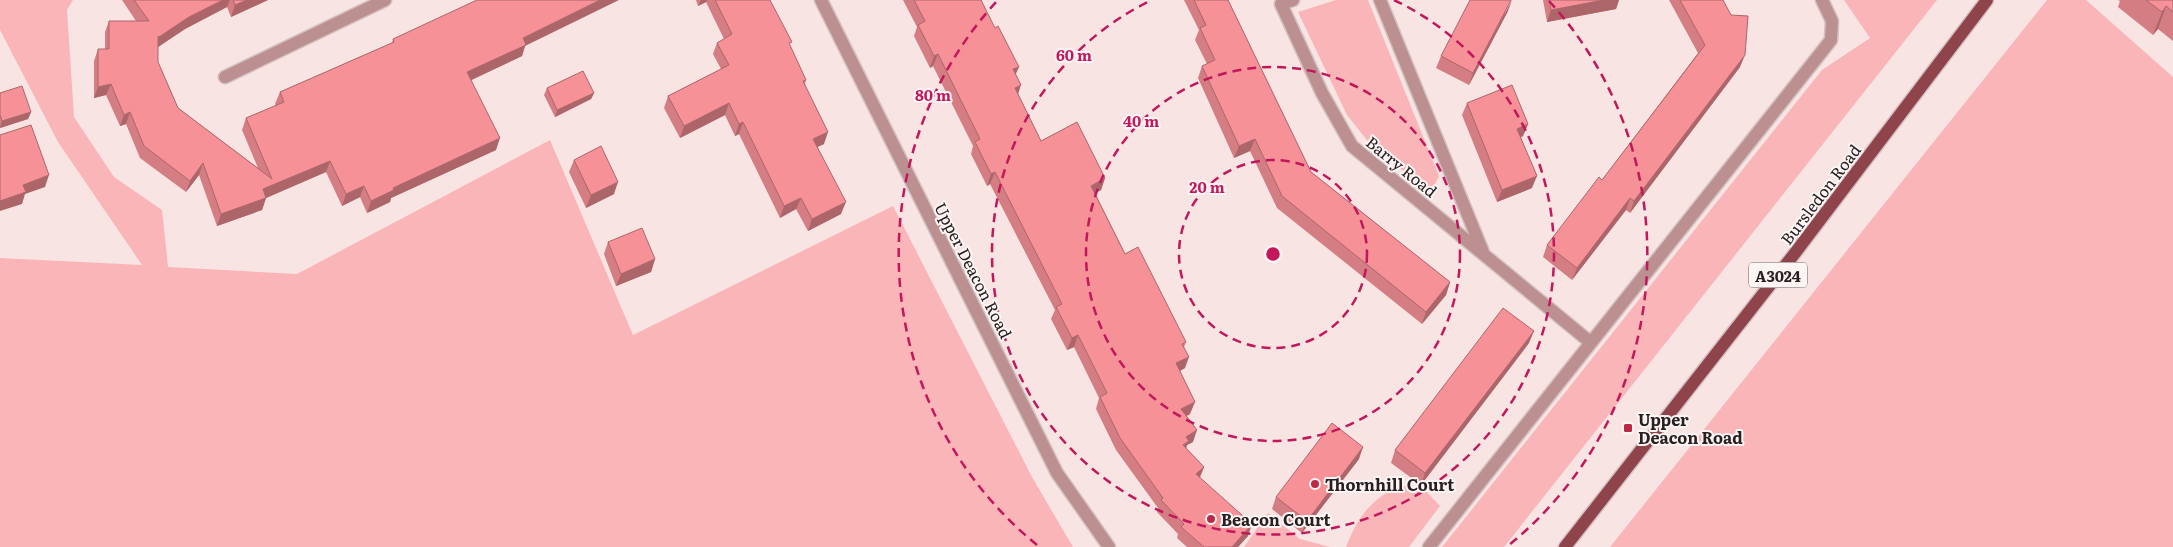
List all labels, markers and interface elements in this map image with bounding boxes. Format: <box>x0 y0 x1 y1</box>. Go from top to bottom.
text: 60 m <box>1056 43 1092 66</box>
text: 80 m <box>915 83 951 106</box>
text: 40 m <box>1123 109 1159 132</box>
street label: Barry Road <box>1361 130 1443 202</box>
street label: Bursledon Road <box>1774 139 1866 249</box>
text: 20 m <box>1189 175 1225 198</box>
street label: Upper Deacon Road <box>929 198 1019 342</box>
centre of rings <box>1264 245 1282 263</box>
road number: A3024 <box>1749 262 1807 288</box>
place label: Upper Deacon Road <box>1638 407 1743 449</box>
marker: Upper Deacon Road <box>1622 422 1634 434</box>
place label: Thornhill Court <box>1325 472 1454 496</box>
marker: Thornhill Court <box>1309 478 1321 490</box>
place label: Beacon Court <box>1221 507 1331 531</box>
marker: Beacon Court <box>1205 513 1217 525</box>

